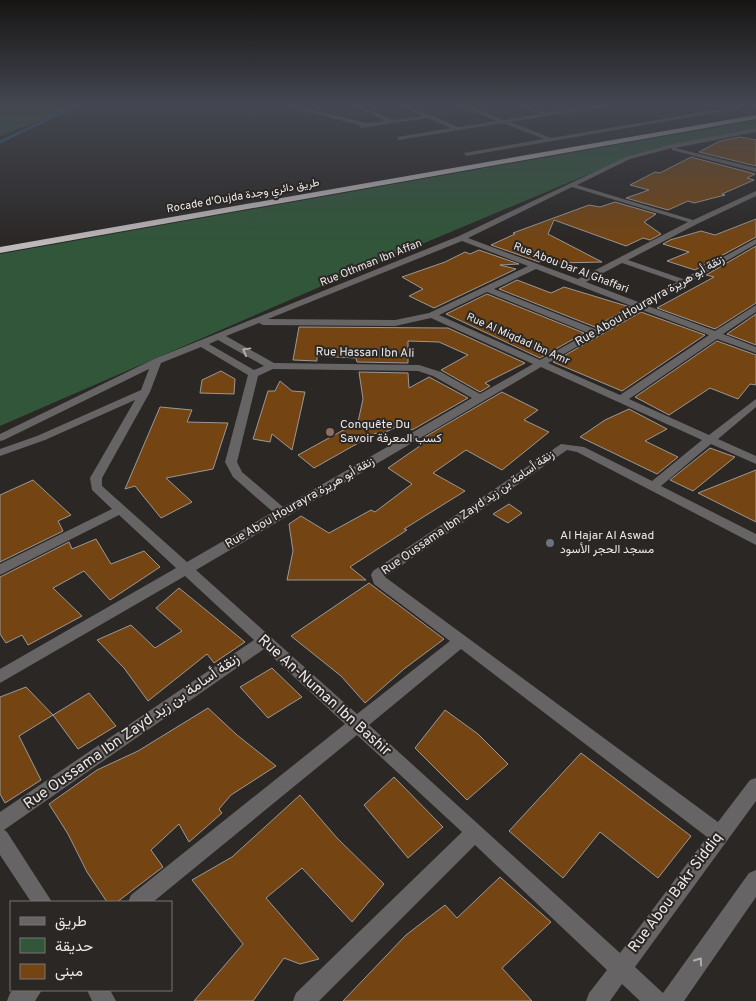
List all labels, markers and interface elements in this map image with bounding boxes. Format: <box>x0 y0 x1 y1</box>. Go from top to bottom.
street label: Rocade d'Oujda طريق دائري وجدة <box>166 176 321 218</box>
street label: Rue Othman Ibn Affan <box>318 236 424 290</box>
street label: Rue Abou Dar Al Ghaffari <box>511 239 631 297</box>
street label: Rue Abou Hourayra زنقة أبو هريرة <box>572 252 728 350</box>
street label: Rue Al Miqdad Ibn Amr <box>464 310 573 368</box>
street label: Rue Hassan Ibn Ali <box>315 344 415 362</box>
one-way arrow <box>242 347 251 357</box>
place label: Conquête Du Savoir كسب المعرفة <box>340 417 442 447</box>
marker: Conquête Du Savoir كسب المعرفة <box>324 426 336 438</box>
street label: Rue Oussama Ibn Zayd زنقة أسامة بن زيد <box>378 447 558 579</box>
street label: Rue Abou Hourayra زنقة أبو هريرة <box>222 454 378 552</box>
place label: Al Hajar Al Aswad مسجد الحجر الأسود <box>560 528 654 558</box>
marker: Al Hajar Al Aswad مسجد الحجر الأسود <box>544 537 556 549</box>
street label: Rue An-Numan Ibn Bashir <box>253 631 395 761</box>
street label: Rue Oussama Ibn Zayd زنقة أسامة بن زيد <box>20 650 244 814</box>
street label: Rue Abou Bakr Siddiq <box>625 829 727 957</box>
legend <box>10 901 172 991</box>
text: طريق <box>55 913 87 932</box>
text: حديقة <box>55 938 93 957</box>
one-way arrow <box>693 957 702 967</box>
text: مبنى <box>55 963 83 982</box>

